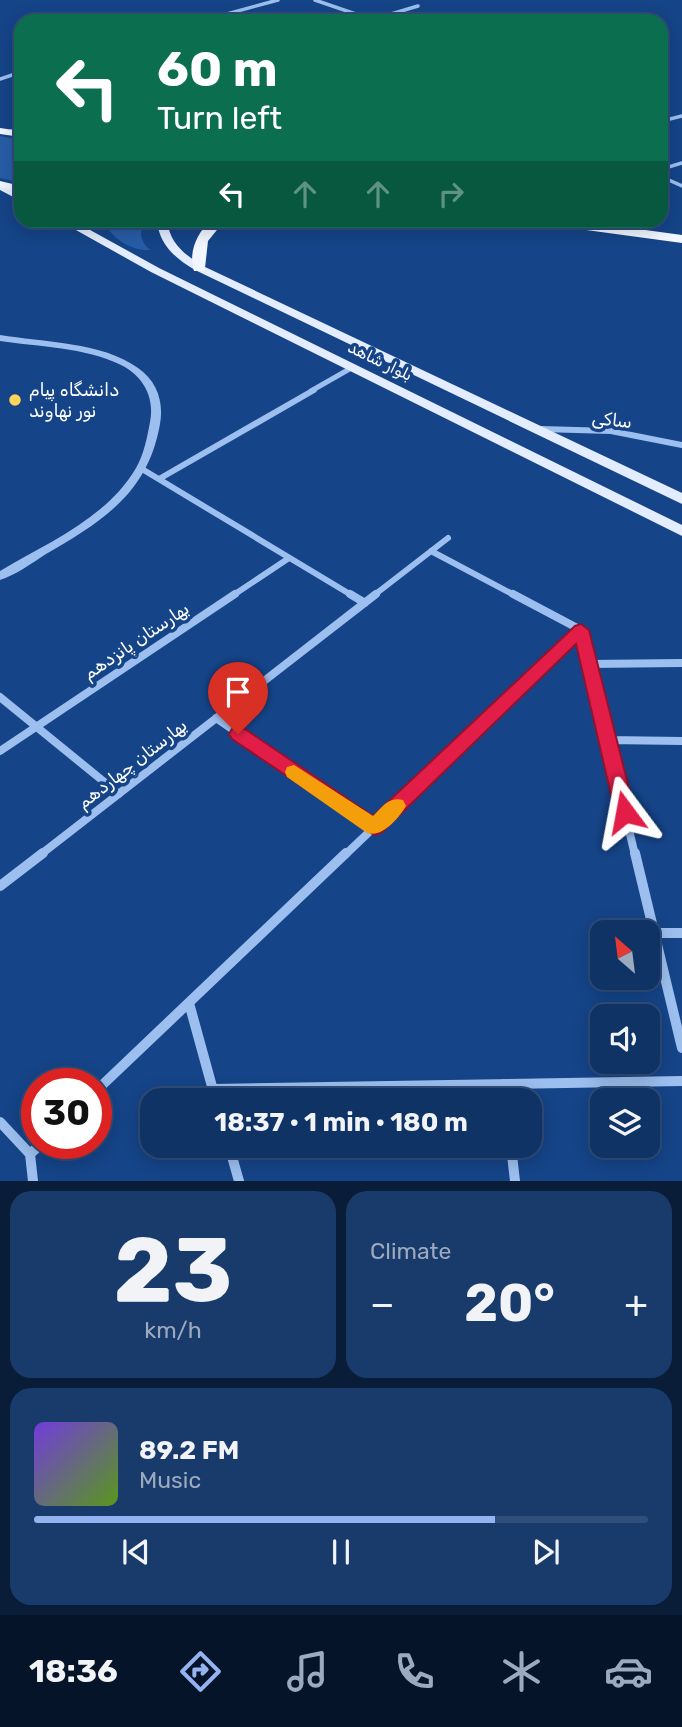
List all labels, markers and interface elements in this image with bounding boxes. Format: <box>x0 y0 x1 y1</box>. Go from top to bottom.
text: 60 m <box>157 40 278 98</box>
icon: left <box>42 42 133 133</box>
text: Turn left <box>157 99 282 137</box>
icon: left <box>213 175 251 213</box>
icon: ahead <box>286 175 324 213</box>
icon: ahead <box>359 175 397 213</box>
icon: right <box>432 175 470 213</box>
street label: بلوار شاهد <box>344 337 415 386</box>
place label: دانشگاه پیام نور نهاوند <box>29 379 119 422</box>
marker: دانشگاه پیام نور نهاوند <box>7 392 23 408</box>
street label: ساکی <box>591 407 633 433</box>
street label: بهارستان پانزدهم <box>79 597 194 685</box>
pin <box>208 662 268 734</box>
icon: arrive <box>219 673 257 711</box>
street label: بهارستان چهاردهم <box>73 714 192 815</box>
position arrow <box>588 775 662 849</box>
north arrow <box>590 920 660 990</box>
map controls <box>590 920 660 1158</box>
button: sound <box>590 1004 660 1074</box>
speed limit sign: 30 <box>21 1068 112 1159</box>
button: layers <box>590 1088 660 1158</box>
text: 18:37 · 1 min · 180 m <box>214 1107 468 1138</box>
text: 23 <box>113 1216 233 1324</box>
text: Climate <box>370 1237 451 1265</box>
text: 20° <box>464 1272 555 1334</box>
text: − <box>370 1281 395 1327</box>
text: + <box>624 1281 648 1327</box>
text: km/h <box>144 1316 202 1344</box>
text: 89.2 FM <box>139 1435 239 1466</box>
text: Music <box>139 1466 201 1494</box>
icon: previous <box>117 1533 155 1571</box>
icon: pause <box>322 1533 360 1571</box>
icon: next <box>527 1533 565 1571</box>
icon: directions <box>176 1647 225 1696</box>
icon: music <box>283 1647 332 1696</box>
icon: phone <box>390 1647 439 1696</box>
icon: climate <box>497 1647 546 1696</box>
icon: car <box>604 1647 653 1696</box>
text: 18:36 <box>29 1652 118 1690</box>

